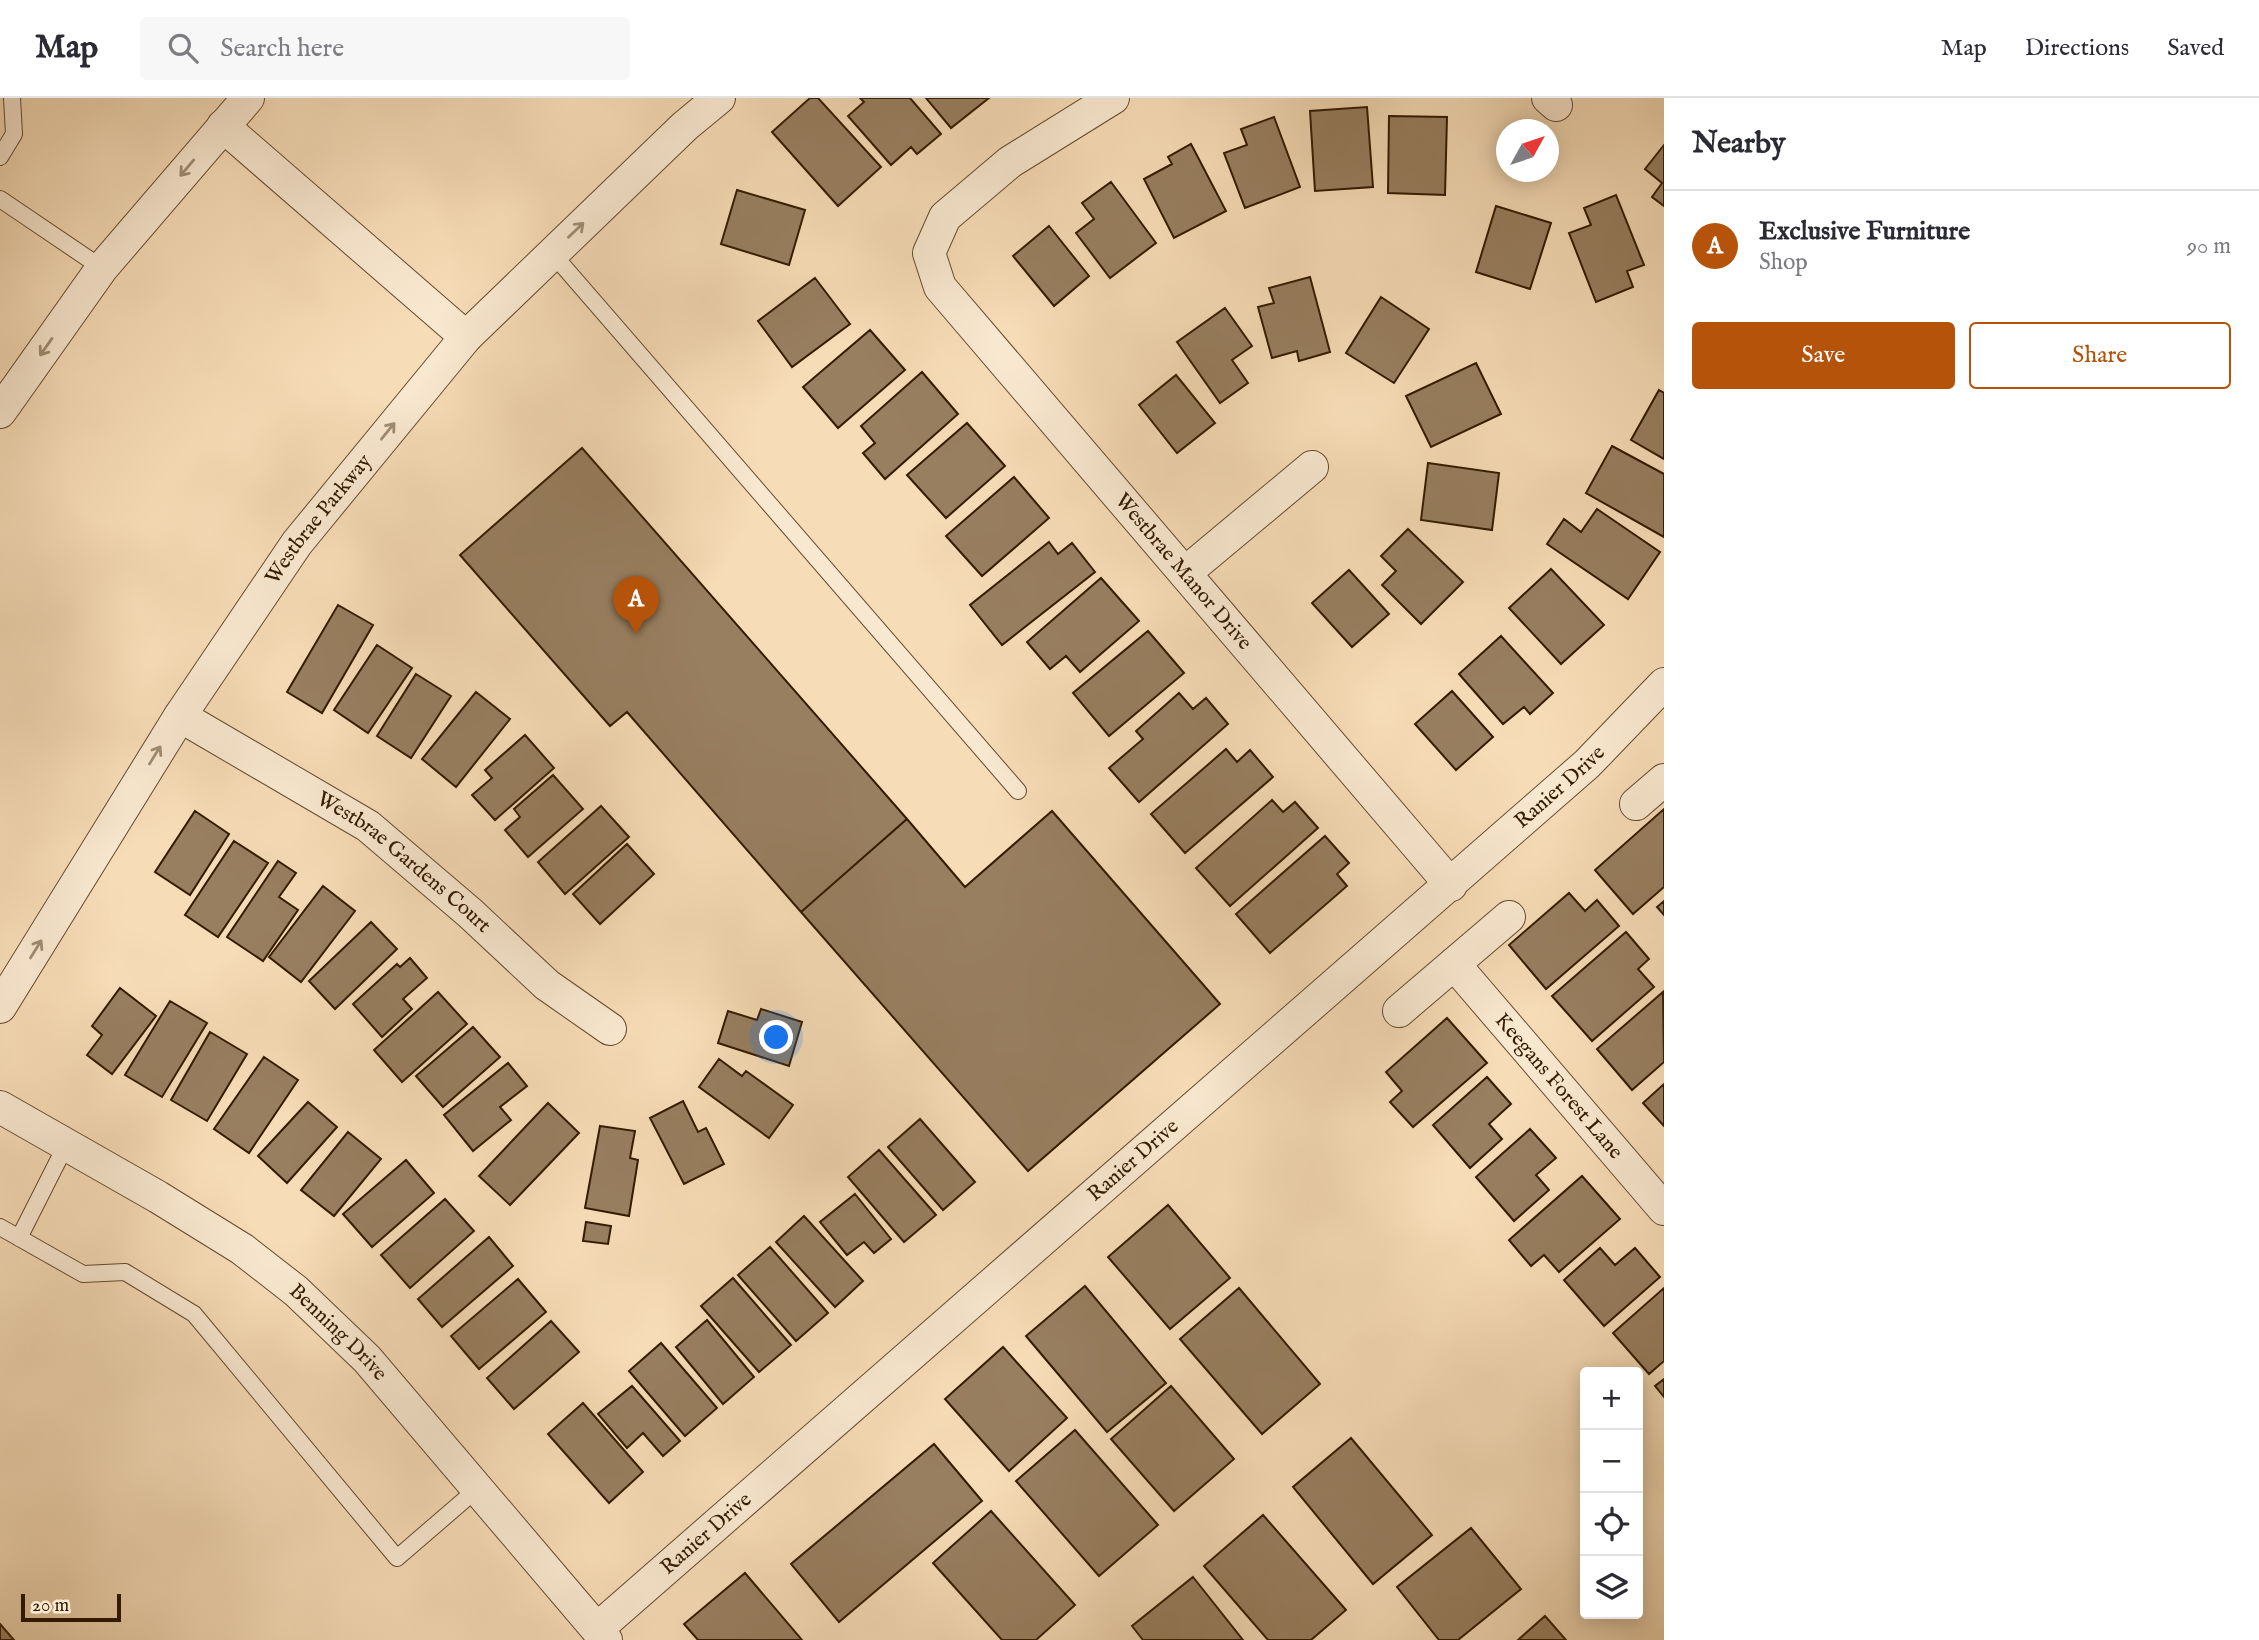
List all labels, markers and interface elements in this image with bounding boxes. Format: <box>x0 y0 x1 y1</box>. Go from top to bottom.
search box <box>140 17 630 80</box>
text: Map <box>35 27 98 69</box>
icon: search <box>164 29 202 67</box>
text: Search here <box>220 32 344 65</box>
text: Map <box>1941 33 1987 64</box>
text: Directions <box>2025 33 2129 64</box>
text: Saved <box>2167 33 2224 64</box>
north arrow <box>1496 119 1559 182</box>
text: Nearby <box>1692 125 1785 163</box>
one-way arrow <box>179 159 195 177</box>
text: Exclusive Furniture <box>1759 215 1970 248</box>
one-way arrow <box>568 221 585 238</box>
text: A <box>1707 232 1723 261</box>
text: 90 m <box>2187 232 2231 261</box>
text: Shop <box>1759 248 1808 277</box>
button: Save <box>1692 322 1955 389</box>
button: Share <box>1969 322 2231 389</box>
one-way arrow <box>39 337 53 356</box>
one-way arrow <box>380 423 396 441</box>
street label: Westbrae Parkway <box>259 448 378 590</box>
street label: Westbrae Manor Drive <box>1109 488 1258 656</box>
pin: A <box>613 576 659 634</box>
street label: Ranier Drive <box>1509 740 1611 835</box>
one-way arrow <box>149 746 163 766</box>
street label: Westbrae Gardens Court <box>312 785 496 939</box>
one-way arrow <box>29 939 43 959</box>
street label: Keegans Forest Lane <box>1489 1008 1629 1165</box>
your location <box>759 1020 793 1054</box>
street label: Ranier Drive <box>1082 1113 1185 1208</box>
street label: Benning Drive <box>283 1278 393 1387</box>
map controls <box>1580 1367 1643 1619</box>
button: + <box>1580 1367 1643 1430</box>
button: − <box>1580 1430 1643 1493</box>
street label: Ranier Drive <box>655 1486 758 1581</box>
button: locate <box>1580 1493 1643 1556</box>
button: layers <box>1580 1556 1643 1619</box>
scale bar <box>21 1591 121 1623</box>
text: 20 m <box>32 1594 69 1618</box>

